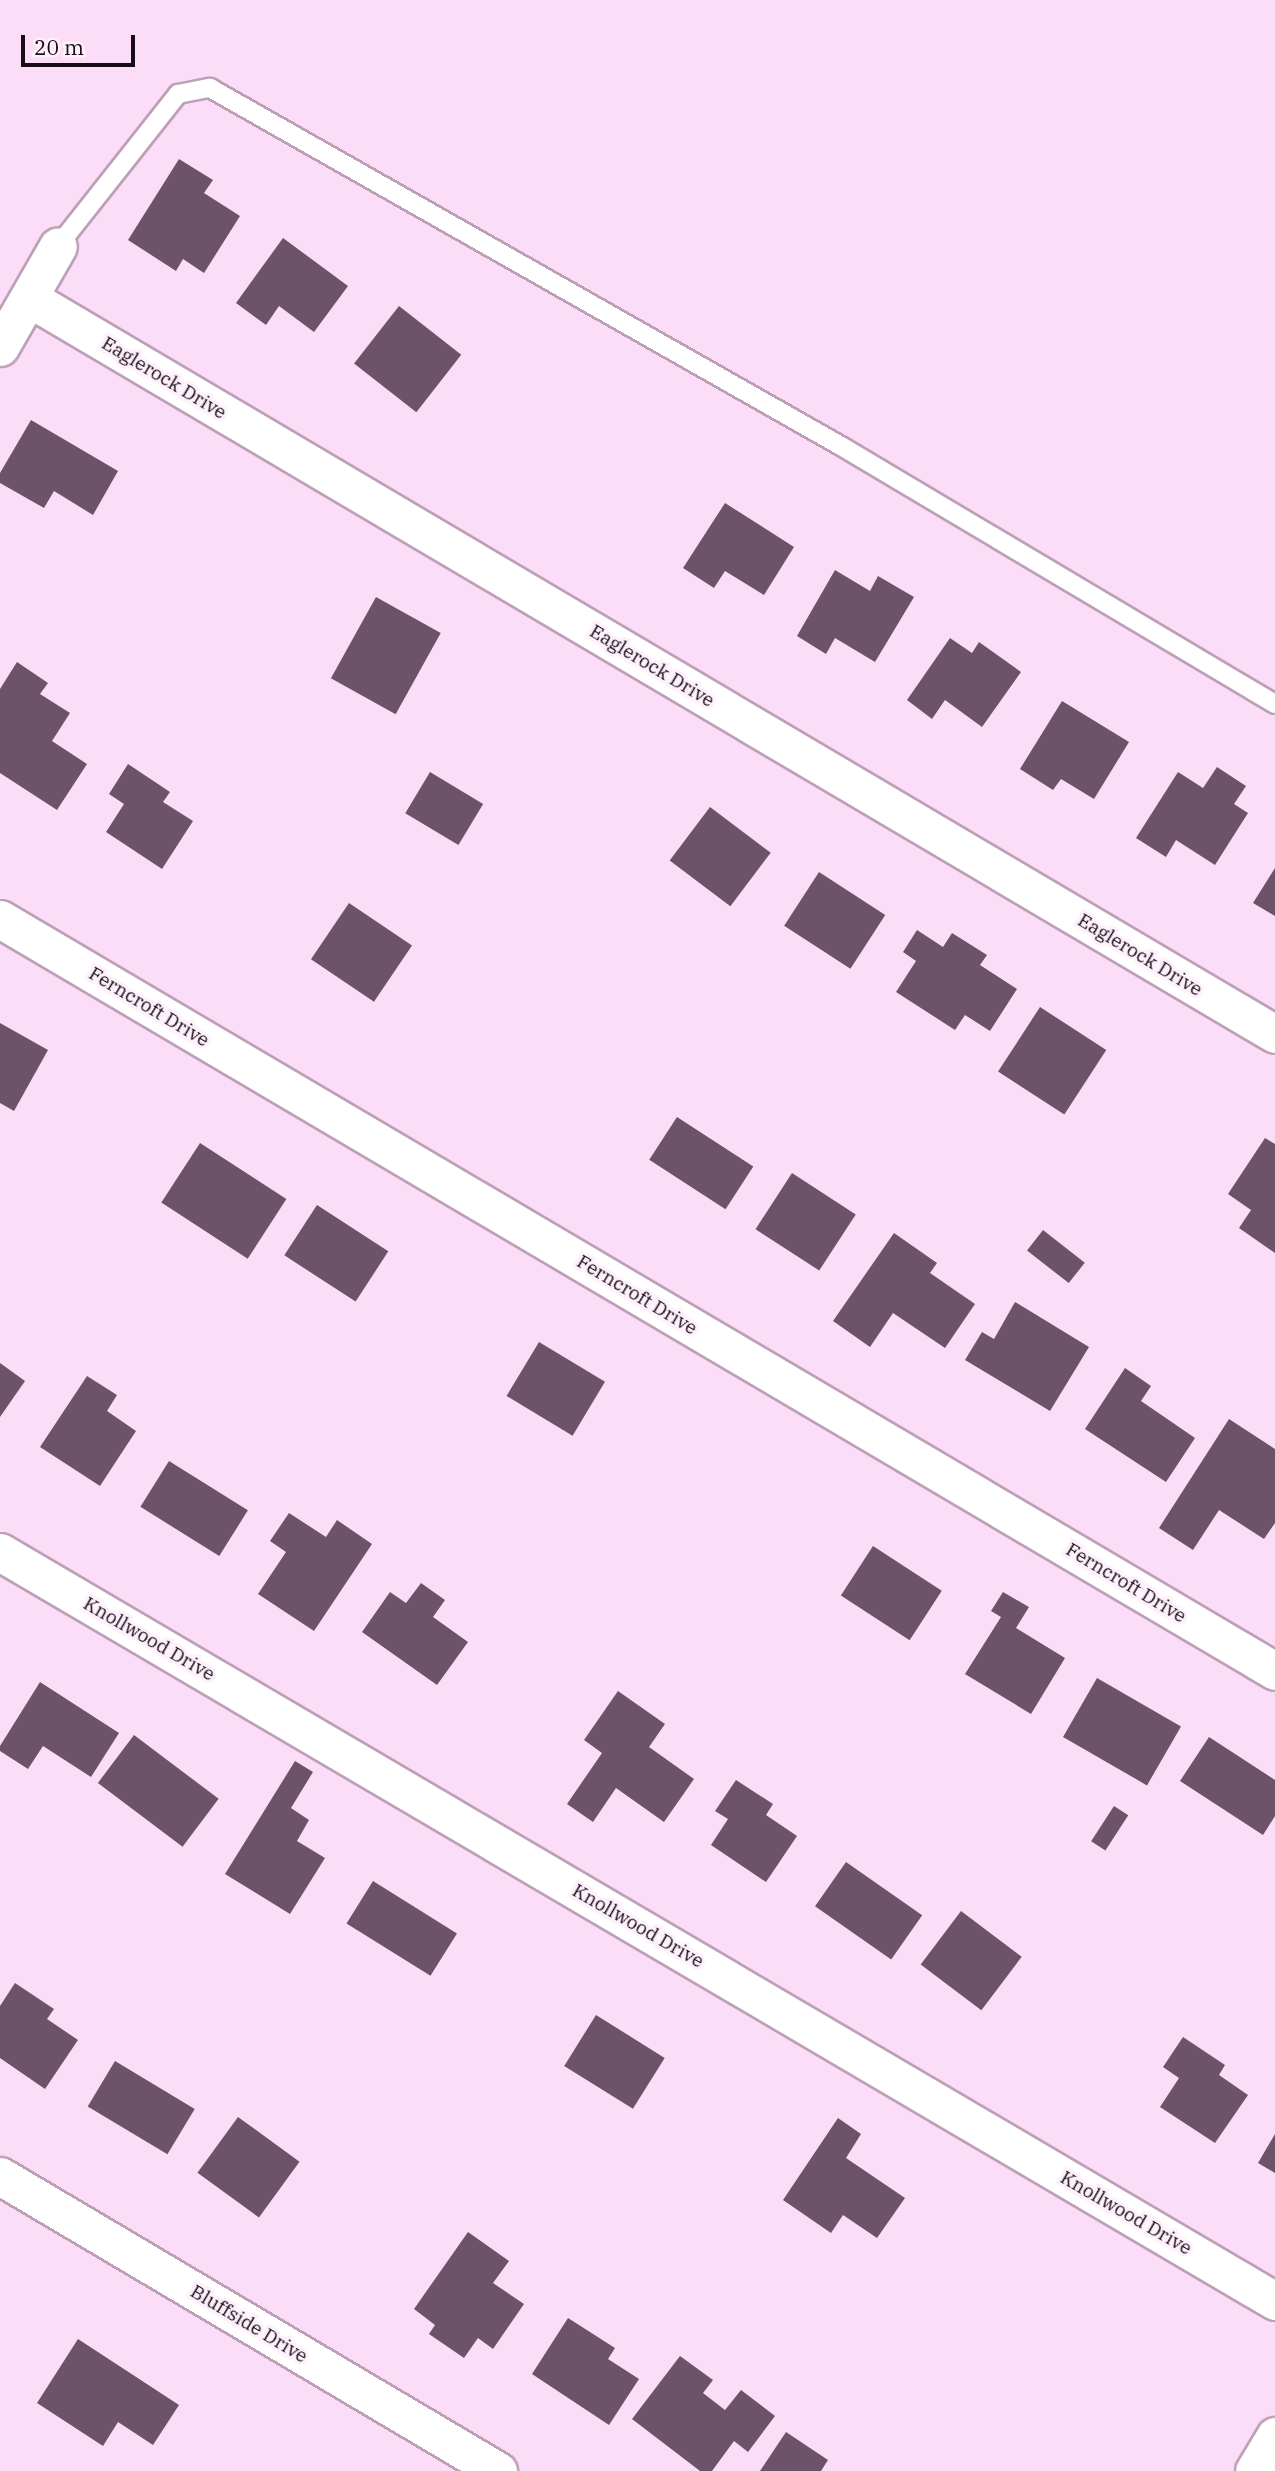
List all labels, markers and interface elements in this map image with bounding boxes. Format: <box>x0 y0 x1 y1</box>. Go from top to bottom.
scale bar <box>24 21 138 65</box>
text: 20 m <box>34 33 84 61</box>
street label: Eaglerock Drive <box>98 332 230 424</box>
street label: Eaglerock Drive <box>586 620 718 712</box>
street label: Eaglerock Drive <box>1074 909 1206 1001</box>
street label: Ferncroft Drive <box>85 962 213 1052</box>
street label: Ferncroft Drive <box>573 1250 701 1340</box>
street label: Ferncroft Drive <box>1062 1538 1190 1628</box>
street label: Knollwood Drive <box>79 1592 219 1686</box>
street label: Knollwood Drive <box>568 1879 708 1973</box>
street label: Knollwood Drive <box>1056 2166 1196 2260</box>
street label: Bluffside Drive <box>186 2280 312 2368</box>

